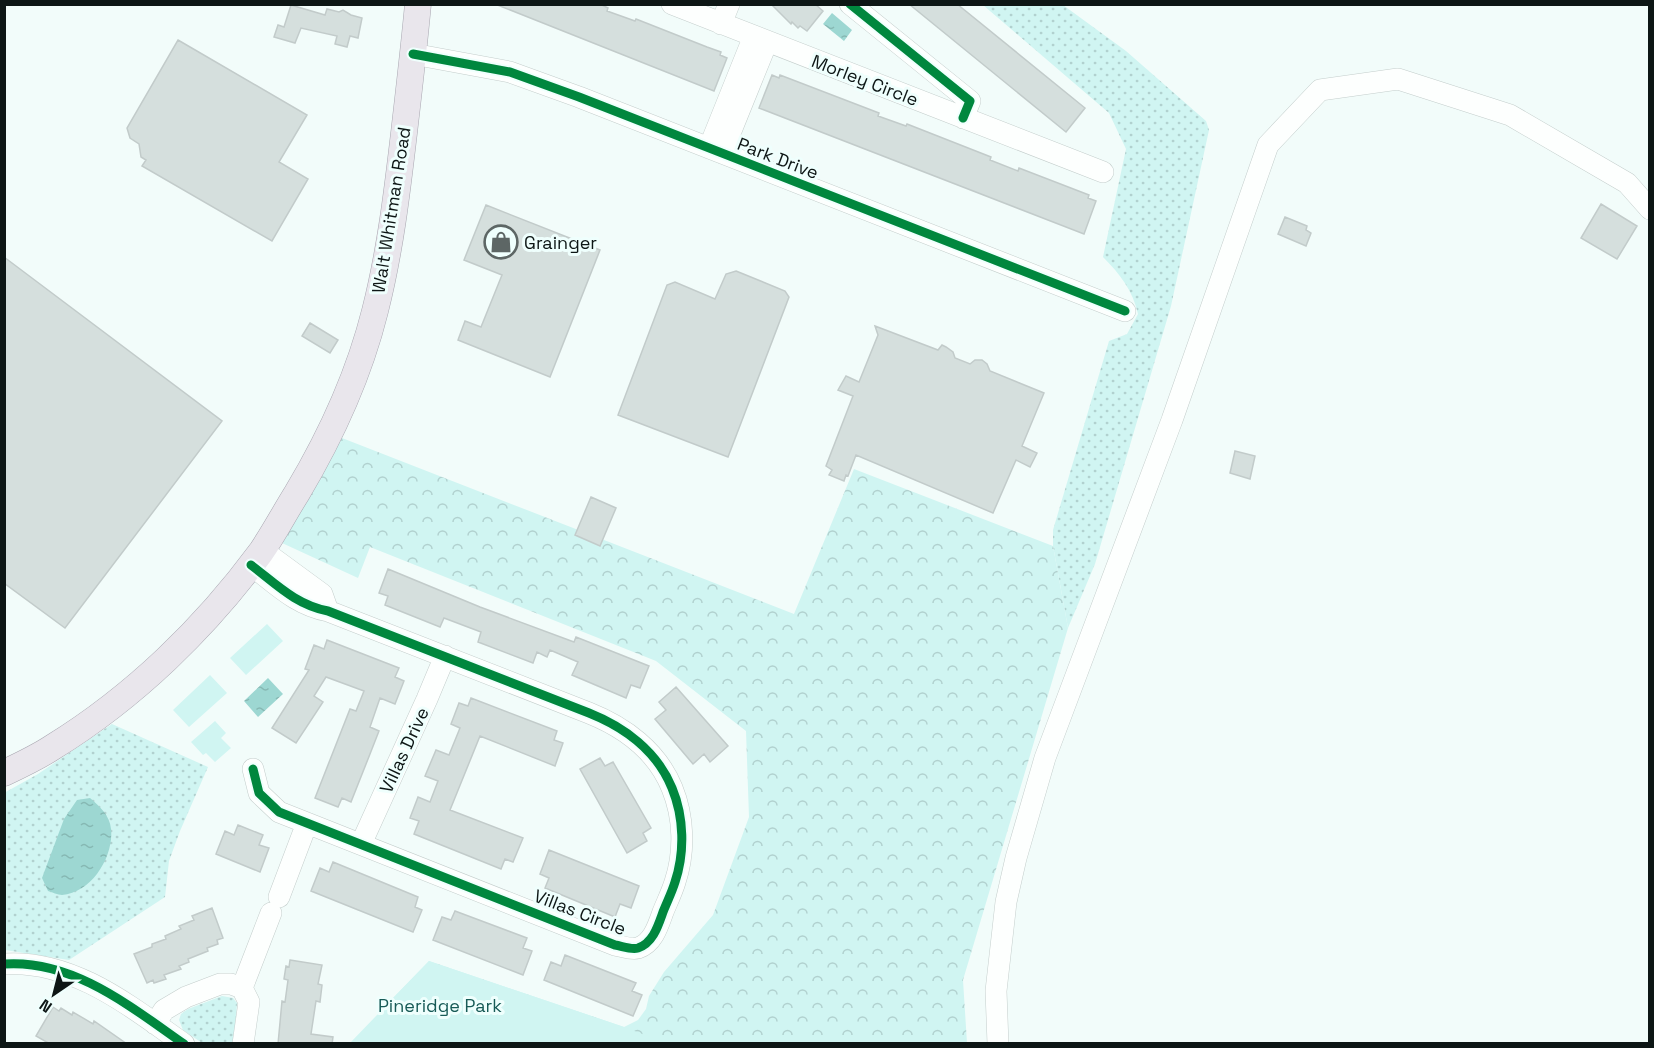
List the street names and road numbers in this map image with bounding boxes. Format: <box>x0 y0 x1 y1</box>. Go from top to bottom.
street label: Morley Circle <box>808 49 922 111</box>
street label: Walt Whitman Road <box>366 125 416 295</box>
street label: Park Drive <box>734 132 822 184</box>
street label: Villas Drive <box>374 703 434 797</box>
street label: Villas Circle <box>531 884 629 940</box>

